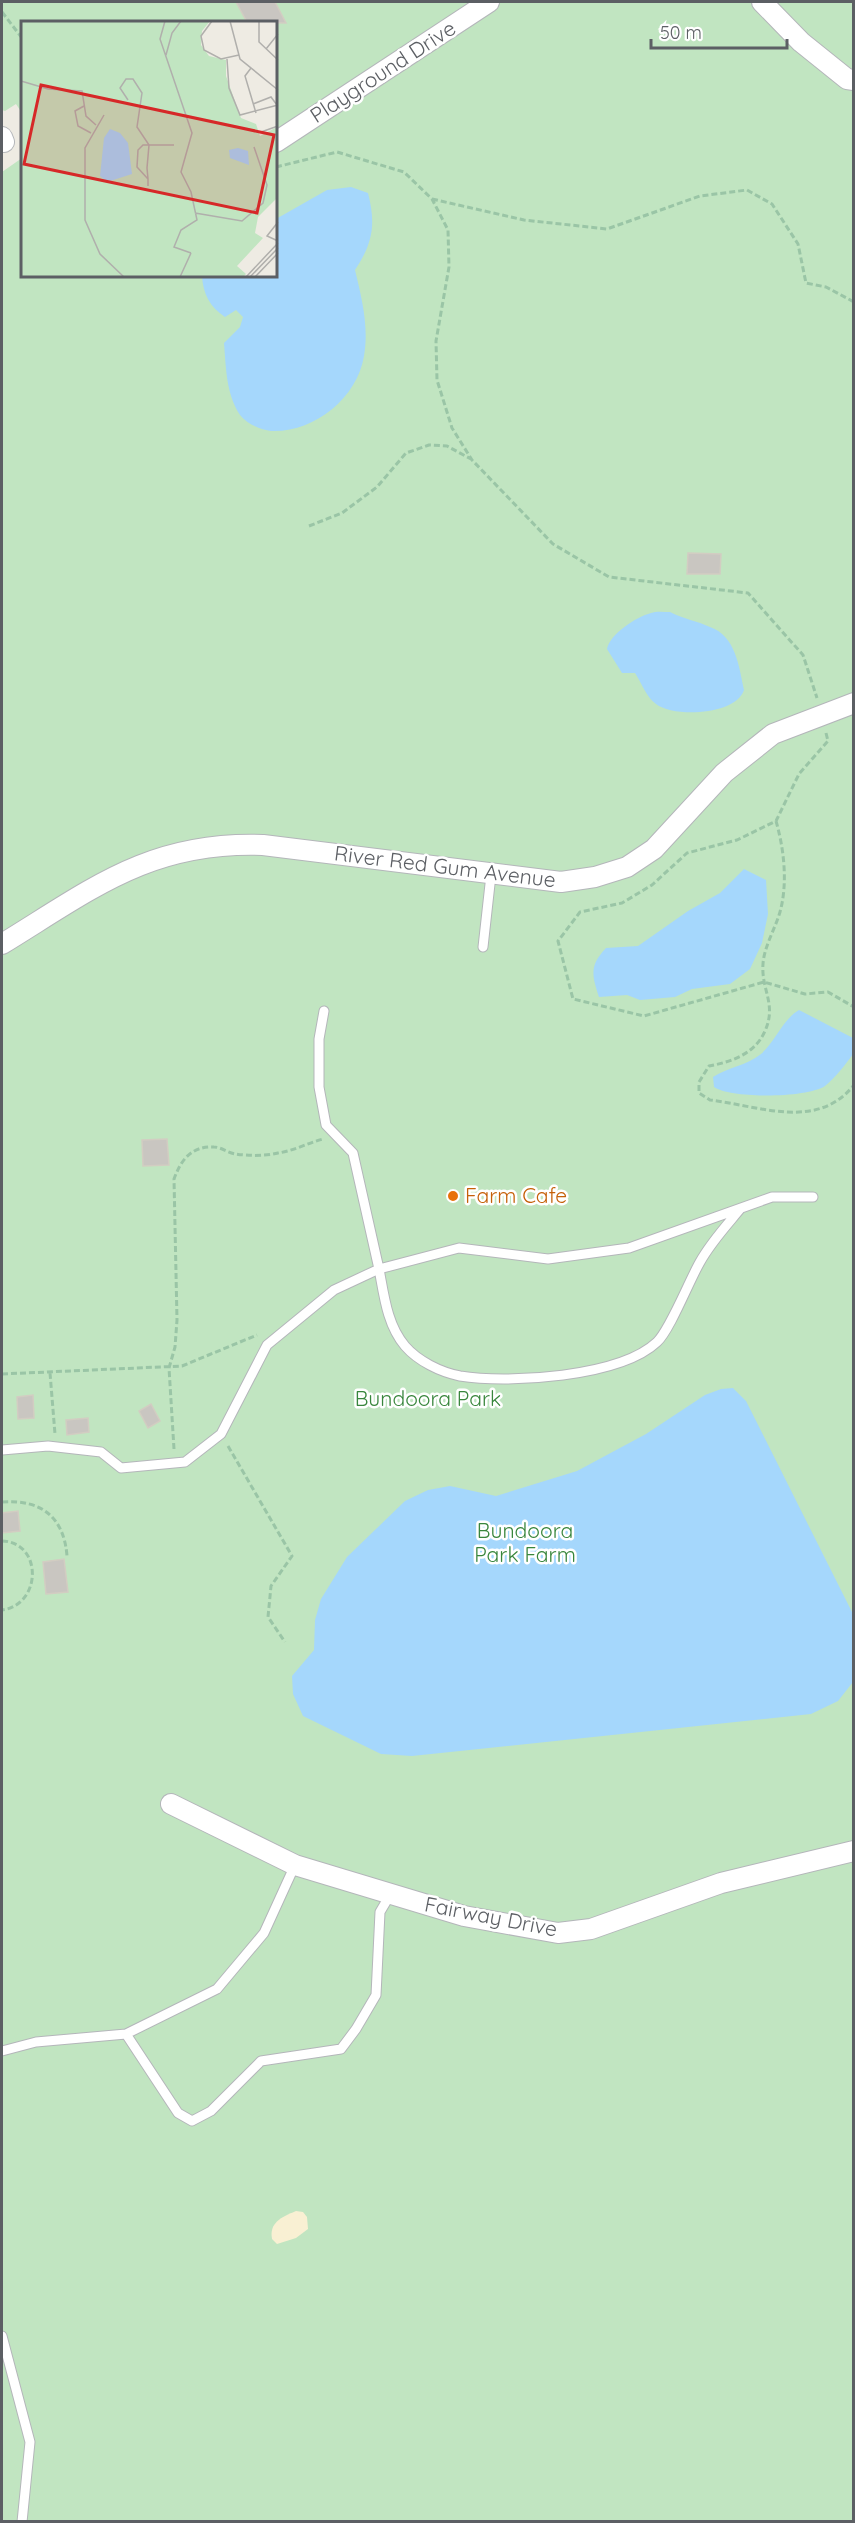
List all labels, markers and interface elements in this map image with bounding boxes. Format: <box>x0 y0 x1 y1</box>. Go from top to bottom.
scale bar <box>651 12 788 50</box>
street label: Playground Drive <box>305 14 460 128</box>
inset map <box>21 21 278 278</box>
text: 50 m <box>660 21 702 44</box>
street label: River Red Gum Avenue <box>333 840 557 892</box>
place label: Farm Cafe <box>465 1182 567 1208</box>
marker: Farm Cafe <box>446 1189 460 1203</box>
park label: Bundoora Park <box>355 1385 501 1411</box>
park label: Bundoora Park Farm <box>474 1517 576 1567</box>
street label: Fairway Drive <box>423 1890 560 1942</box>

